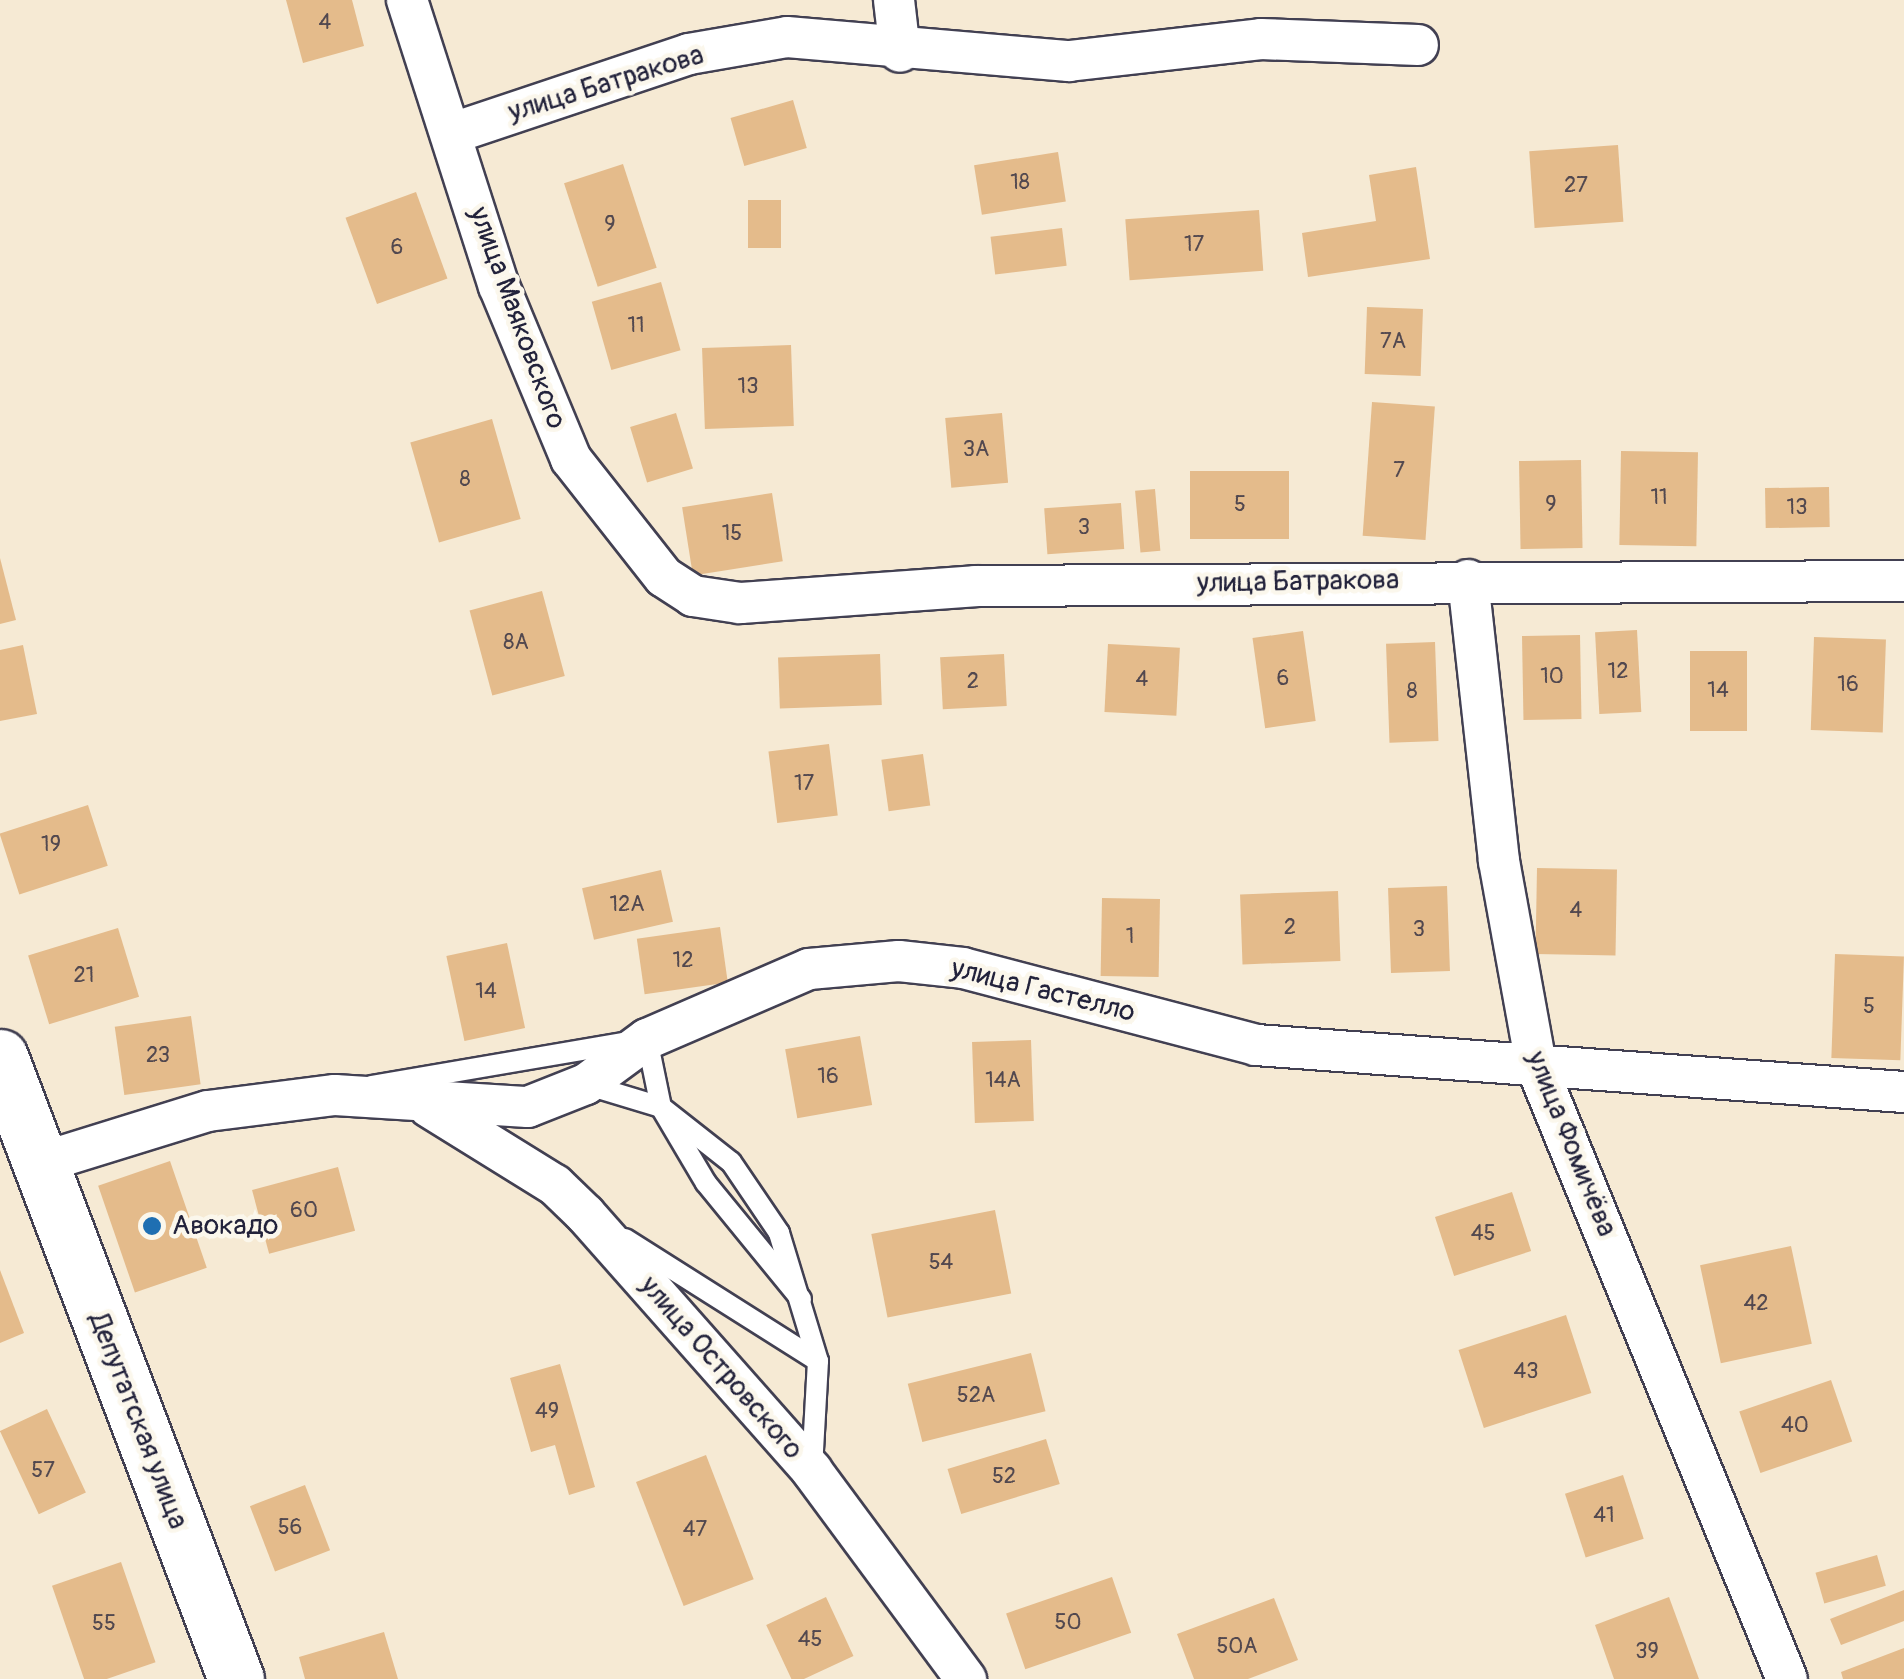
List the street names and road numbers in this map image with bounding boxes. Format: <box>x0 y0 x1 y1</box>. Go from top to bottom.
street label: улица Батракова <box>504 38 708 130</box>
street label: улица Маяковского <box>461 202 573 434</box>
street label: улица Батракова <box>1197 563 1399 601</box>
street label: улица Гастелло <box>948 952 1138 1030</box>
street label: улица Фомичёва <box>1519 1047 1623 1241</box>
street label: улица Островского <box>632 1270 810 1466</box>
street label: Депутатская улица <box>81 1308 195 1534</box>

